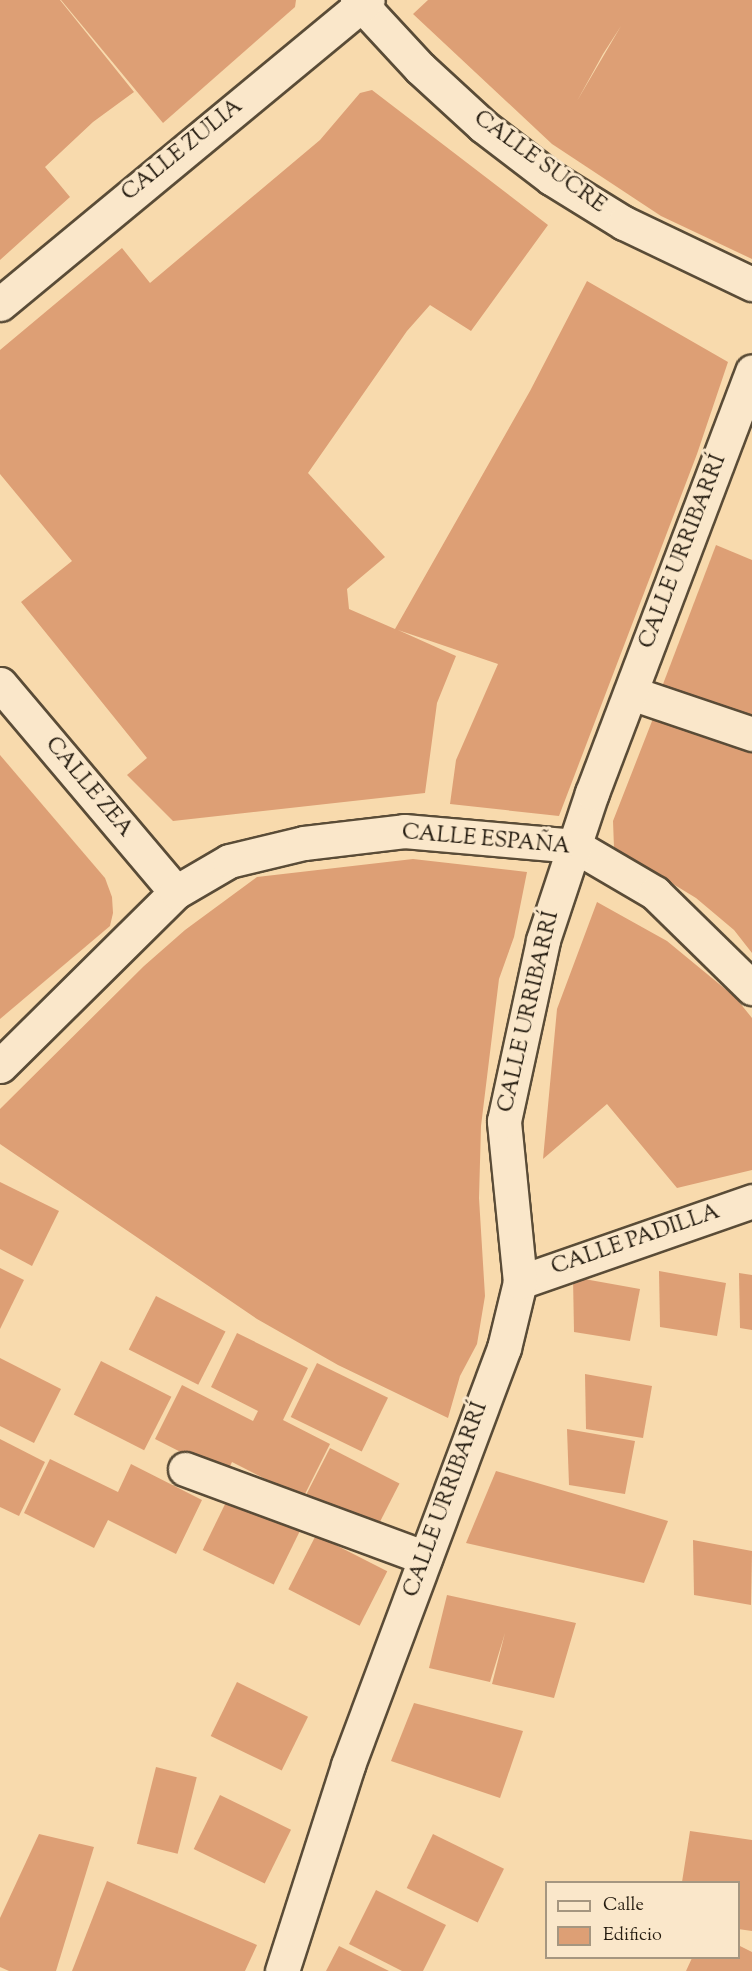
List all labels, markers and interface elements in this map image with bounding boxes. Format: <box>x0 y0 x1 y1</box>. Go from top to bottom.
street label: CALLE ZULIA <box>117 94 249 208</box>
street label: CALLE SUCRE <box>468 106 610 220</box>
street label: CALLE URRIBARRÍ <box>635 451 733 653</box>
street label: CALLE ZEA <box>38 733 138 843</box>
street label: CALLE ESPAÑA <box>401 820 571 862</box>
street label: CALLE URRIBARRÍ <box>494 909 566 1115</box>
street label: CALLE PADILLA <box>548 1200 724 1282</box>
street label: CALLE URRIBARRÍ <box>399 1399 495 1601</box>
legend <box>545 1881 740 1959</box>
text: Calle <box>603 1893 644 1919</box>
text: Edificio <box>603 1923 662 1949</box>

